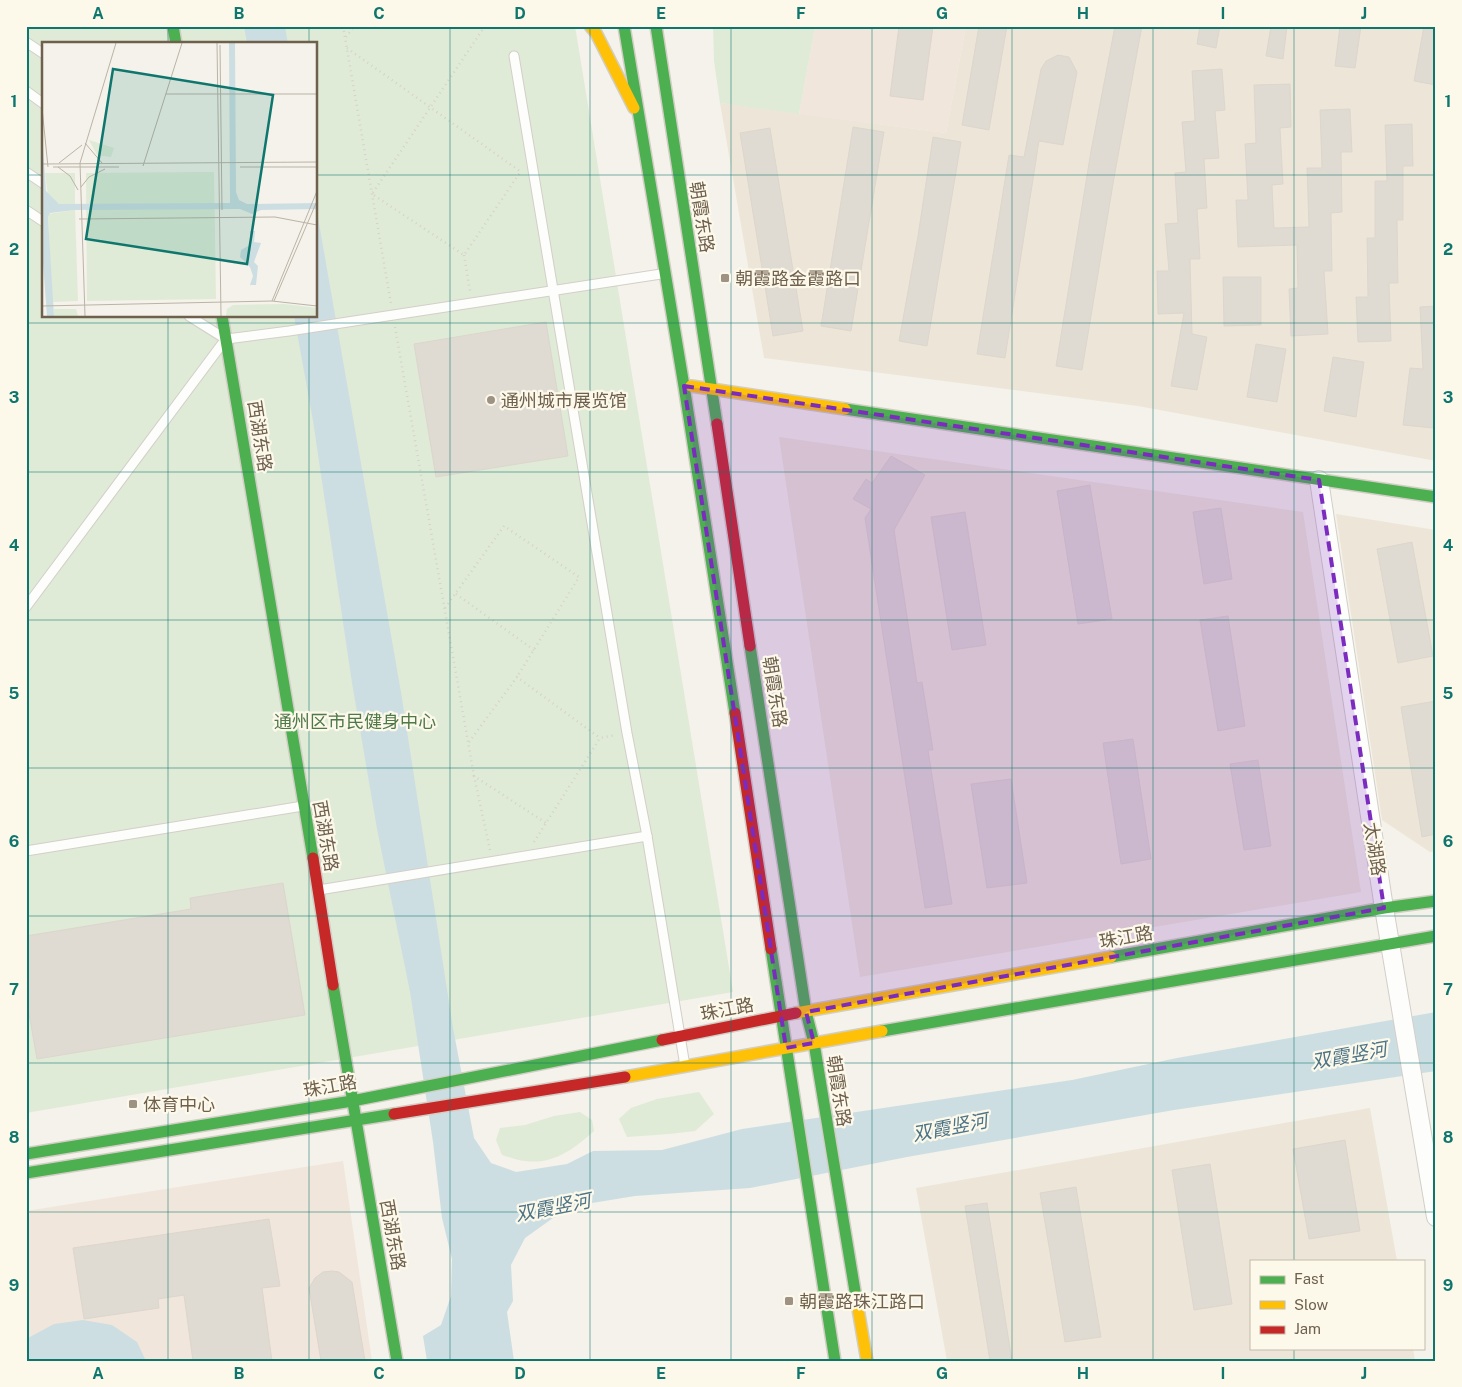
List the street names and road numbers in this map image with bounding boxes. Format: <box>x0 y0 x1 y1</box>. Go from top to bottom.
street label: 朝霞东路 <box>686 180 718 254</box>
street label: 西湖东路 <box>244 399 276 473</box>
street label: 朝霞东路 <box>759 655 791 729</box>
street label: 西湖东路 <box>309 799 343 873</box>
street label: 太湖路 <box>1360 821 1390 877</box>
street label: 珠江路 <box>1098 922 1154 952</box>
street label: 珠江路 <box>698 994 756 1024</box>
street label: 朝霞东路 <box>823 1054 855 1128</box>
street label: 珠江路 <box>302 1071 358 1101</box>
street label: 西湖东路 <box>376 1198 410 1272</box>

